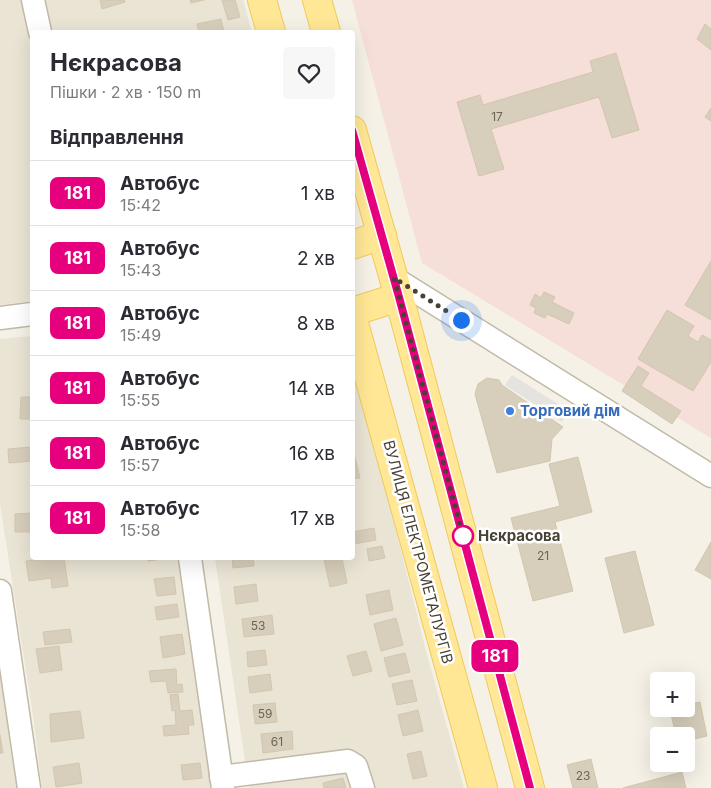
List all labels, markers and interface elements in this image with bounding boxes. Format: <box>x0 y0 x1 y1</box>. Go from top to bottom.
button: heart <box>283 47 335 99</box>
text: Нєкрасова <box>50 48 182 77</box>
text: Пішки · 2 хв · 150 m <box>50 82 201 102</box>
house number: 17 <box>491 109 503 124</box>
text: Відправлення <box>50 126 184 149</box>
text: Автобус <box>120 172 200 195</box>
text: 181 <box>64 182 91 203</box>
text: 1 хв <box>301 182 335 205</box>
text: 15:42 <box>120 195 161 215</box>
text: Автобус <box>120 237 200 260</box>
text: 181 <box>64 247 91 268</box>
text: 2 хв <box>297 247 335 270</box>
text: 15:43 <box>120 260 161 280</box>
text: Автобус <box>120 302 200 325</box>
your location <box>449 308 474 333</box>
text: 181 <box>64 312 91 333</box>
text: 8 хв <box>297 312 335 335</box>
text: 15:49 <box>120 325 161 345</box>
text: Автобус <box>120 367 200 390</box>
text: 181 <box>64 377 91 398</box>
text: 14 хв <box>289 377 335 400</box>
text: 15:55 <box>120 390 160 410</box>
place label: Торговий дім <box>520 401 620 420</box>
marker: Торговий дім <box>504 405 516 417</box>
text: Автобус <box>120 432 200 455</box>
street label: ВУЛИЦЯ ЕЛЕКТРОМЕТАЛУРГІВ <box>379 438 458 666</box>
text: 181 <box>64 442 91 463</box>
text: 16 хв <box>289 442 335 465</box>
text: 15:57 <box>120 455 160 475</box>
text: Автобус <box>120 497 200 520</box>
text: 181 <box>64 507 91 528</box>
text: 17 хв <box>290 507 335 530</box>
text: 15:58 <box>120 520 160 540</box>
marker: Нєкрасова <box>452 525 474 547</box>
place label: Нєкрасова <box>478 526 560 545</box>
house number: 21 <box>537 548 549 563</box>
house number: 53 <box>251 618 265 633</box>
line badge: 181 <box>466 640 524 672</box>
text: 181 <box>481 645 509 666</box>
map controls <box>650 672 695 772</box>
button: + <box>650 672 695 717</box>
house number: 59 <box>258 706 272 721</box>
button: − <box>650 727 695 772</box>
house number: 61 <box>271 734 283 749</box>
house number: 23 <box>576 768 590 783</box>

